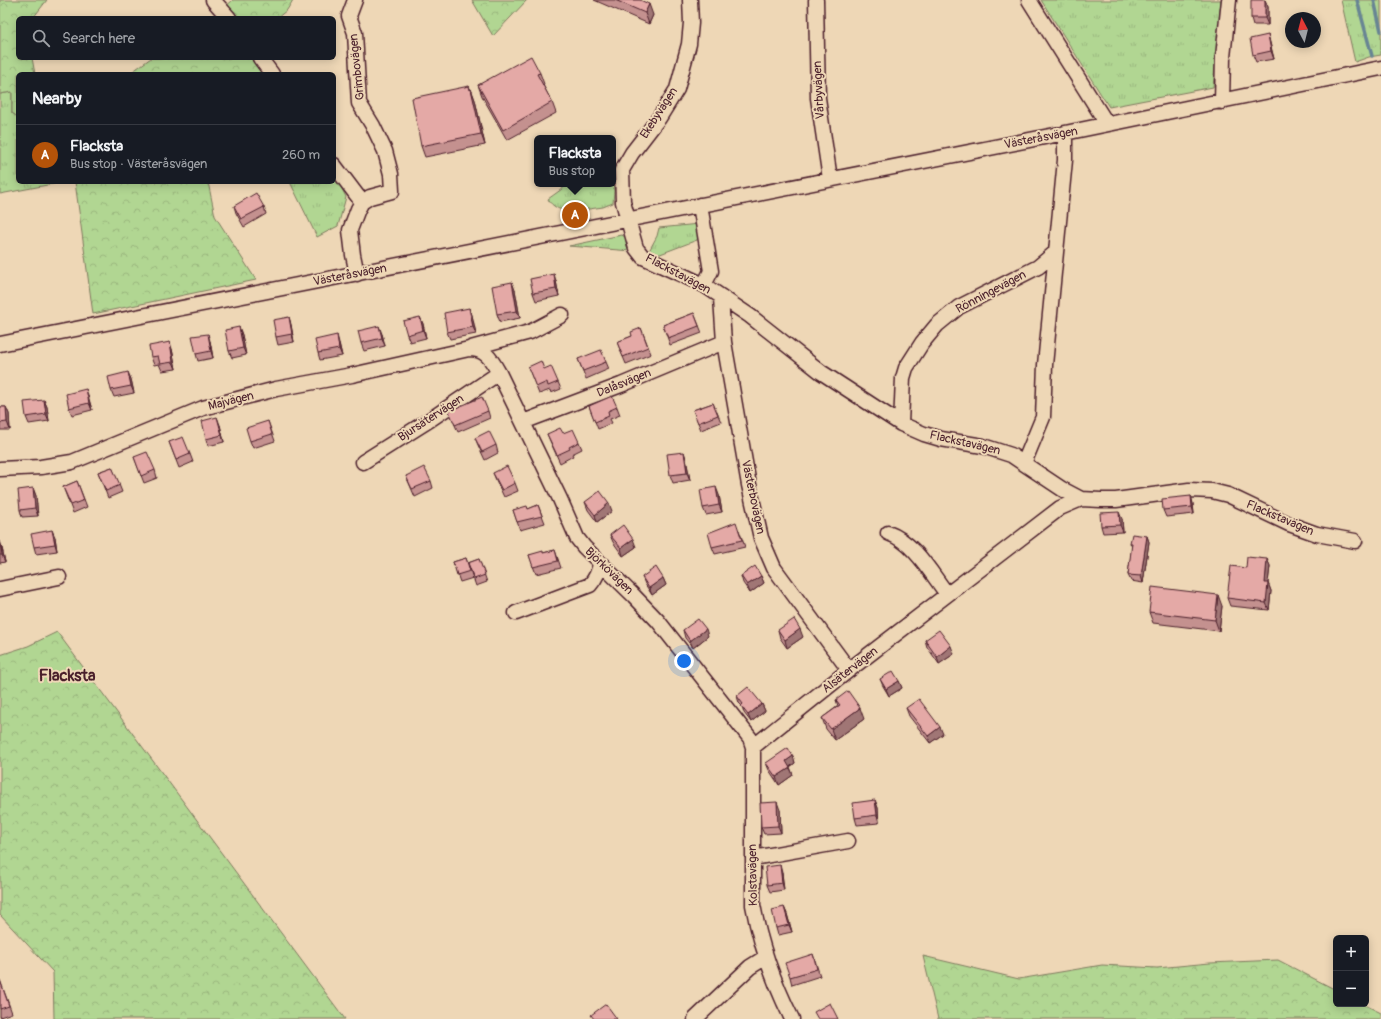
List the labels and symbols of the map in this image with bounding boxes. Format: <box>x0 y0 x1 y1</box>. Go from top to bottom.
north arrow <box>1285 12 1321 48</box>
street label: Grimbovägen <box>346 33 368 101</box>
street label: Vårbyvägen <box>810 60 828 120</box>
street label: Ekebyvägen <box>637 85 681 141</box>
street label: Västeråsvägen <box>1003 123 1079 152</box>
pin: A <box>562 200 588 230</box>
street label: Flackstavägen <box>643 250 714 298</box>
street label: Västeråsvägen <box>312 260 388 289</box>
street label: Rönningevägen <box>953 267 1029 317</box>
street label: Dalåsvägen <box>595 365 653 401</box>
street label: Majvägen <box>207 388 256 414</box>
street label: Bjursätervägen <box>395 391 467 445</box>
street label: Flackstavägen <box>928 428 1002 458</box>
street label: Västerbovägen <box>738 459 768 536</box>
street label: Flackstavägen <box>1244 497 1316 539</box>
street label: Björkövägen <box>582 544 637 598</box>
street label: Alsätervägen <box>819 644 881 696</box>
your location <box>674 651 694 671</box>
district label: Flacksta <box>39 666 96 686</box>
street label: Kolstavägen <box>745 844 761 906</box>

